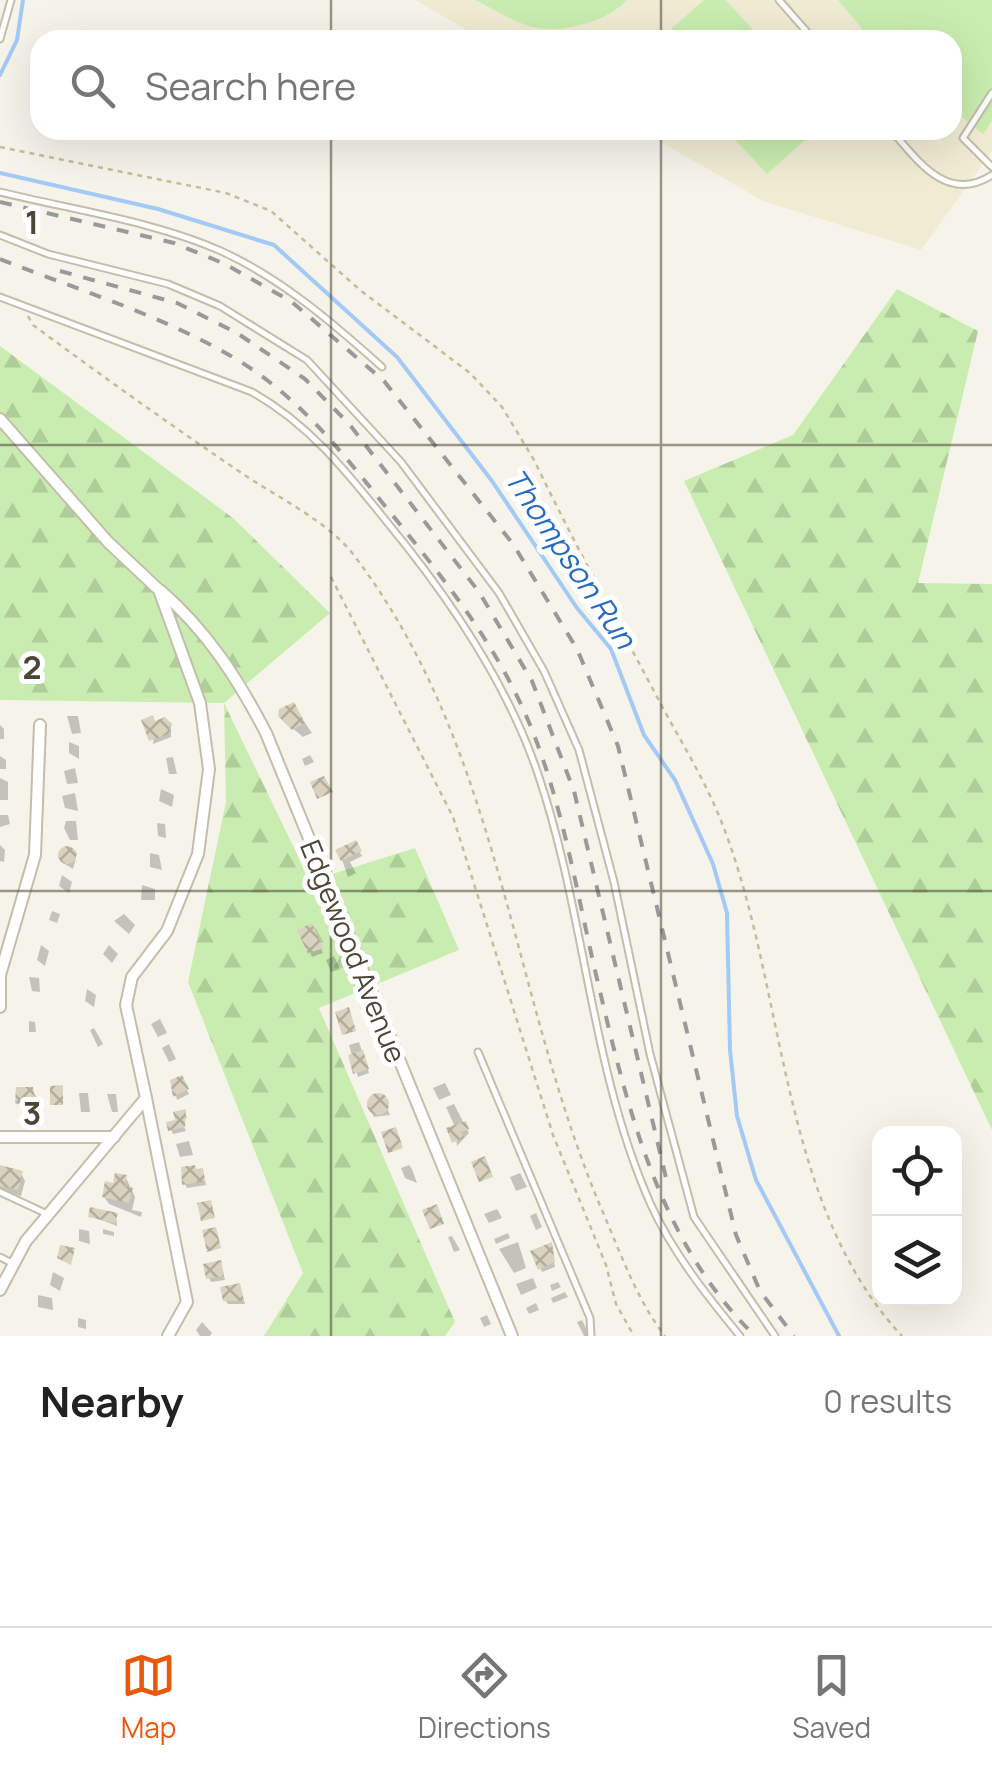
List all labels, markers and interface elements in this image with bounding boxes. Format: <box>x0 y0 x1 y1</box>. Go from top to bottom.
search box <box>30 30 962 140</box>
icon: search <box>65 58 120 113</box>
text: Search here <box>145 59 356 111</box>
text: 1 <box>25 200 39 244</box>
water label: Thompson Run <box>496 460 647 657</box>
text: 2 <box>22 645 42 689</box>
street label: Edgewood Avenue <box>292 834 416 1068</box>
text: 3 <box>23 1091 41 1135</box>
map controls <box>872 1126 962 1306</box>
button: locate <box>872 1126 962 1216</box>
button: layers <box>872 1216 962 1306</box>
text: Nearby <box>40 1372 184 1430</box>
text: 0 results <box>823 1379 952 1423</box>
tab: Map <box>121 1648 176 1746</box>
tab: Directions <box>418 1648 551 1746</box>
tab: Saved <box>792 1648 871 1746</box>

